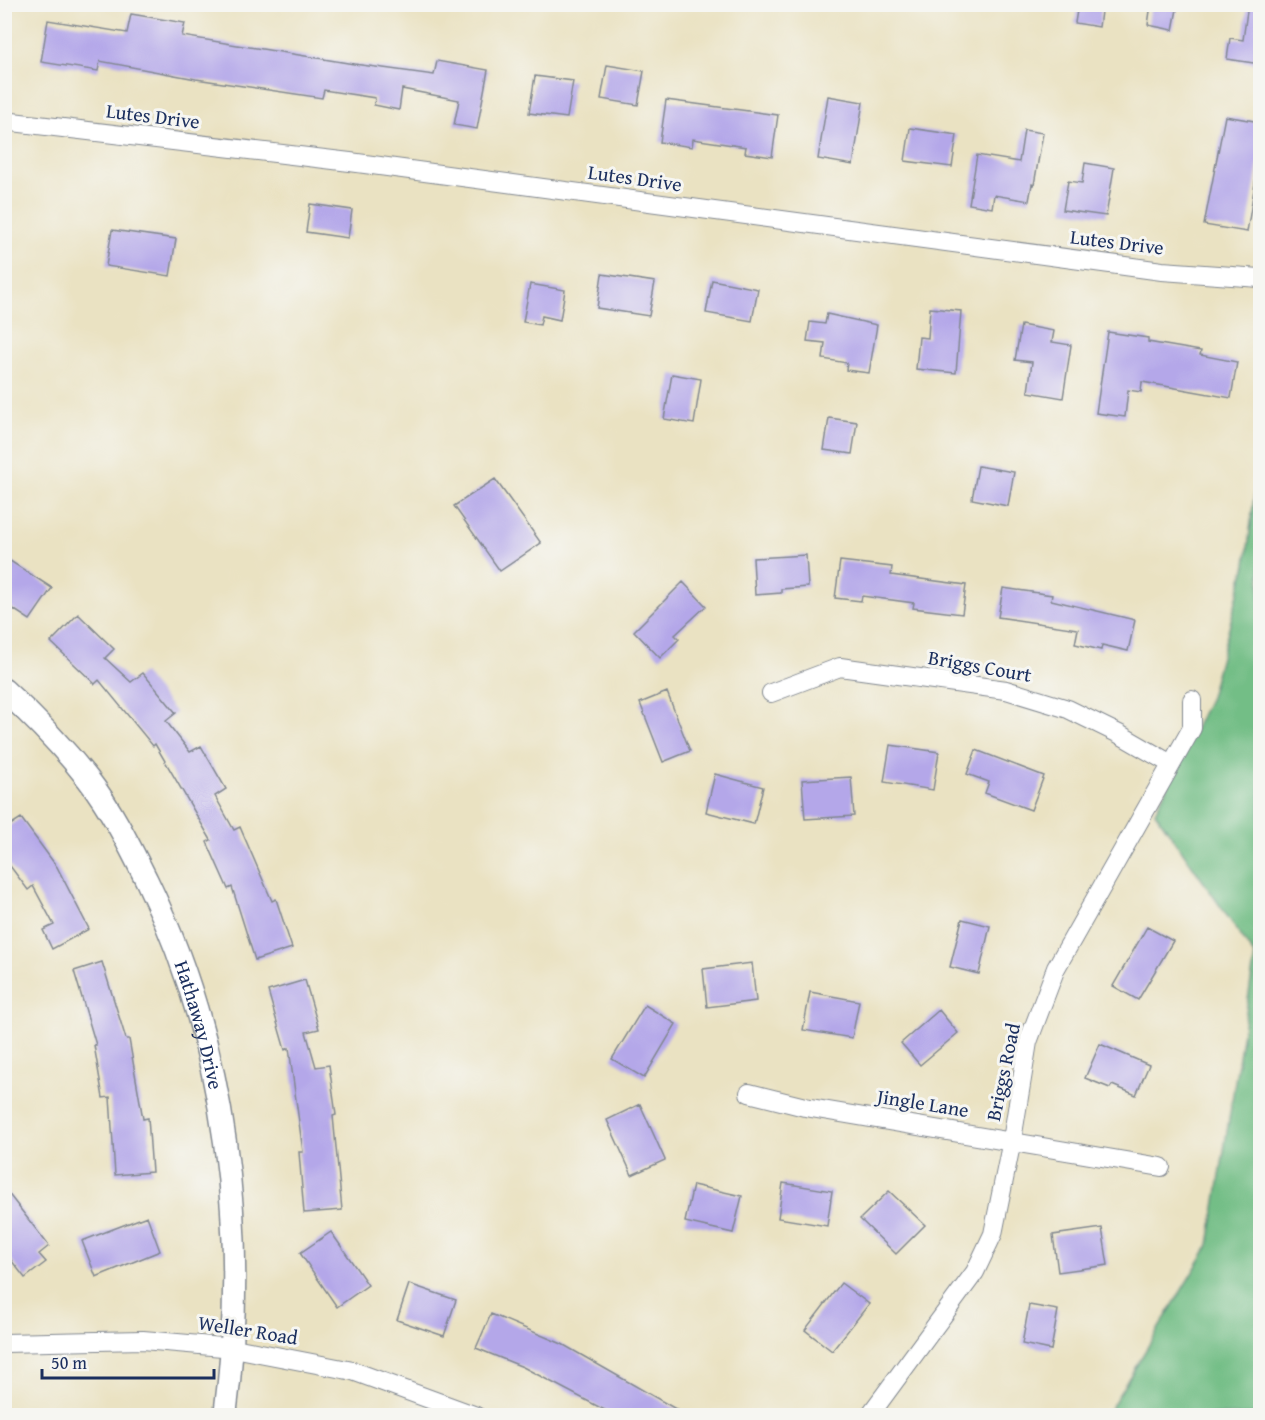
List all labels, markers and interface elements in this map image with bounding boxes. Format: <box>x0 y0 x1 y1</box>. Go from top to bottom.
street label: Lutes Drive <box>105 95 202 136</box>
street label: Lutes Drive <box>586 157 684 198</box>
street label: Lutes Drive <box>1069 221 1166 262</box>
street label: Briggs Court <box>926 642 1034 689</box>
street label: Hathaway Drive <box>168 956 231 1092</box>
street label: Briggs Road <box>978 1020 1027 1123</box>
street label: Jingle Lane <box>872 1080 971 1124</box>
street label: Weller Road <box>196 1307 300 1352</box>
scale bar <box>42 1342 214 1380</box>
text: 50 m <box>51 1349 87 1376</box>

